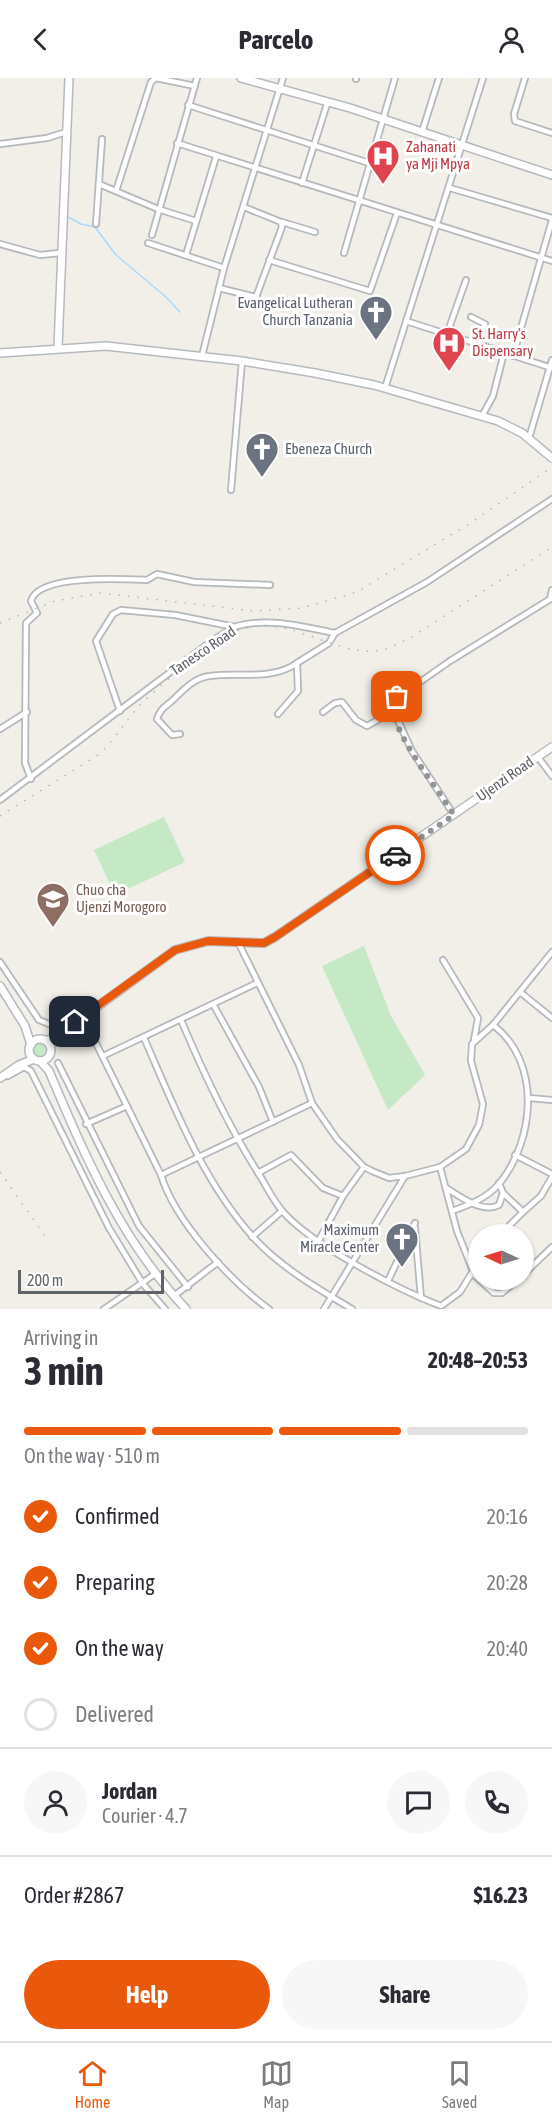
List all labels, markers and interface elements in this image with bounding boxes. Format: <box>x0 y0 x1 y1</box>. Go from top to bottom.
icon: back <box>24 23 57 56</box>
icon: person <box>495 23 528 56</box>
text: Parcelo <box>238 24 314 55</box>
hospital icon: Zahanati ya Mji Mpya <box>365 138 401 185</box>
place label: Zahanati ya Mji Mpya <box>406 138 470 172</box>
place label: Evangelical Lutheran Church Tanzania <box>238 294 353 328</box>
church icon: Evangelical Lutheran Church Tanzania <box>358 294 394 341</box>
hospital icon: St. Harry's Dispensary <box>431 325 467 372</box>
place label: St. Harry's Dispensary <box>472 325 533 359</box>
church icon: Ebeneza Church <box>244 431 280 478</box>
place label: Ebeneza Church <box>285 440 372 457</box>
street label: Tanesco Road <box>167 623 239 679</box>
pin <box>371 671 422 722</box>
icon: bag <box>380 680 413 713</box>
street label: Ujenzi Road <box>473 753 537 804</box>
courier <box>365 825 425 885</box>
icon: car <box>379 839 412 872</box>
school or university icon: Chuo cha Ujenzi Morogoro <box>35 881 71 928</box>
place label: Chuo cha Ujenzi Morogoro <box>76 881 167 915</box>
pin <box>49 996 100 1047</box>
icon: home <box>58 1005 91 1038</box>
place label: Maximum Miracle Center <box>300 1221 380 1255</box>
church icon: Maximum Miracle Center <box>384 1221 420 1268</box>
north arrow <box>468 1224 534 1290</box>
map controls <box>468 1224 534 1290</box>
scale bar <box>18 1267 164 1294</box>
text: 200 m <box>27 1271 63 1289</box>
text: Arriving in <box>24 1326 98 1349</box>
text: 20:48–20:53 <box>428 1347 528 1373</box>
text: 3 min <box>24 1349 104 1393</box>
text: On the way · 510 m <box>24 1444 160 1467</box>
icon: check <box>24 1500 57 1533</box>
text: Confirmed <box>75 1503 160 1529</box>
text: 20:16 <box>486 1505 528 1528</box>
icon: check <box>24 1566 57 1599</box>
text: Preparing <box>75 1569 155 1595</box>
text: 20:28 <box>486 1571 528 1594</box>
icon: check <box>24 1632 57 1665</box>
text: On the way <box>75 1635 164 1661</box>
text: 20:40 <box>486 1637 528 1660</box>
text: Delivered <box>75 1701 154 1727</box>
button: person <box>24 1771 87 1834</box>
button: chat <box>387 1771 450 1834</box>
button: phone <box>465 1771 528 1834</box>
text: Jordan <box>102 1778 157 1804</box>
text: Courier · 4.7 <box>102 1804 188 1827</box>
text: Order #2867 <box>24 1882 124 1908</box>
text: $16.23 <box>473 1882 528 1908</box>
button: Help <box>24 1960 270 2029</box>
button: Share <box>282 1960 528 2029</box>
tab: Home <box>75 2057 110 2111</box>
tab: Map <box>260 2057 293 2111</box>
tab: Saved <box>442 2057 477 2111</box>

